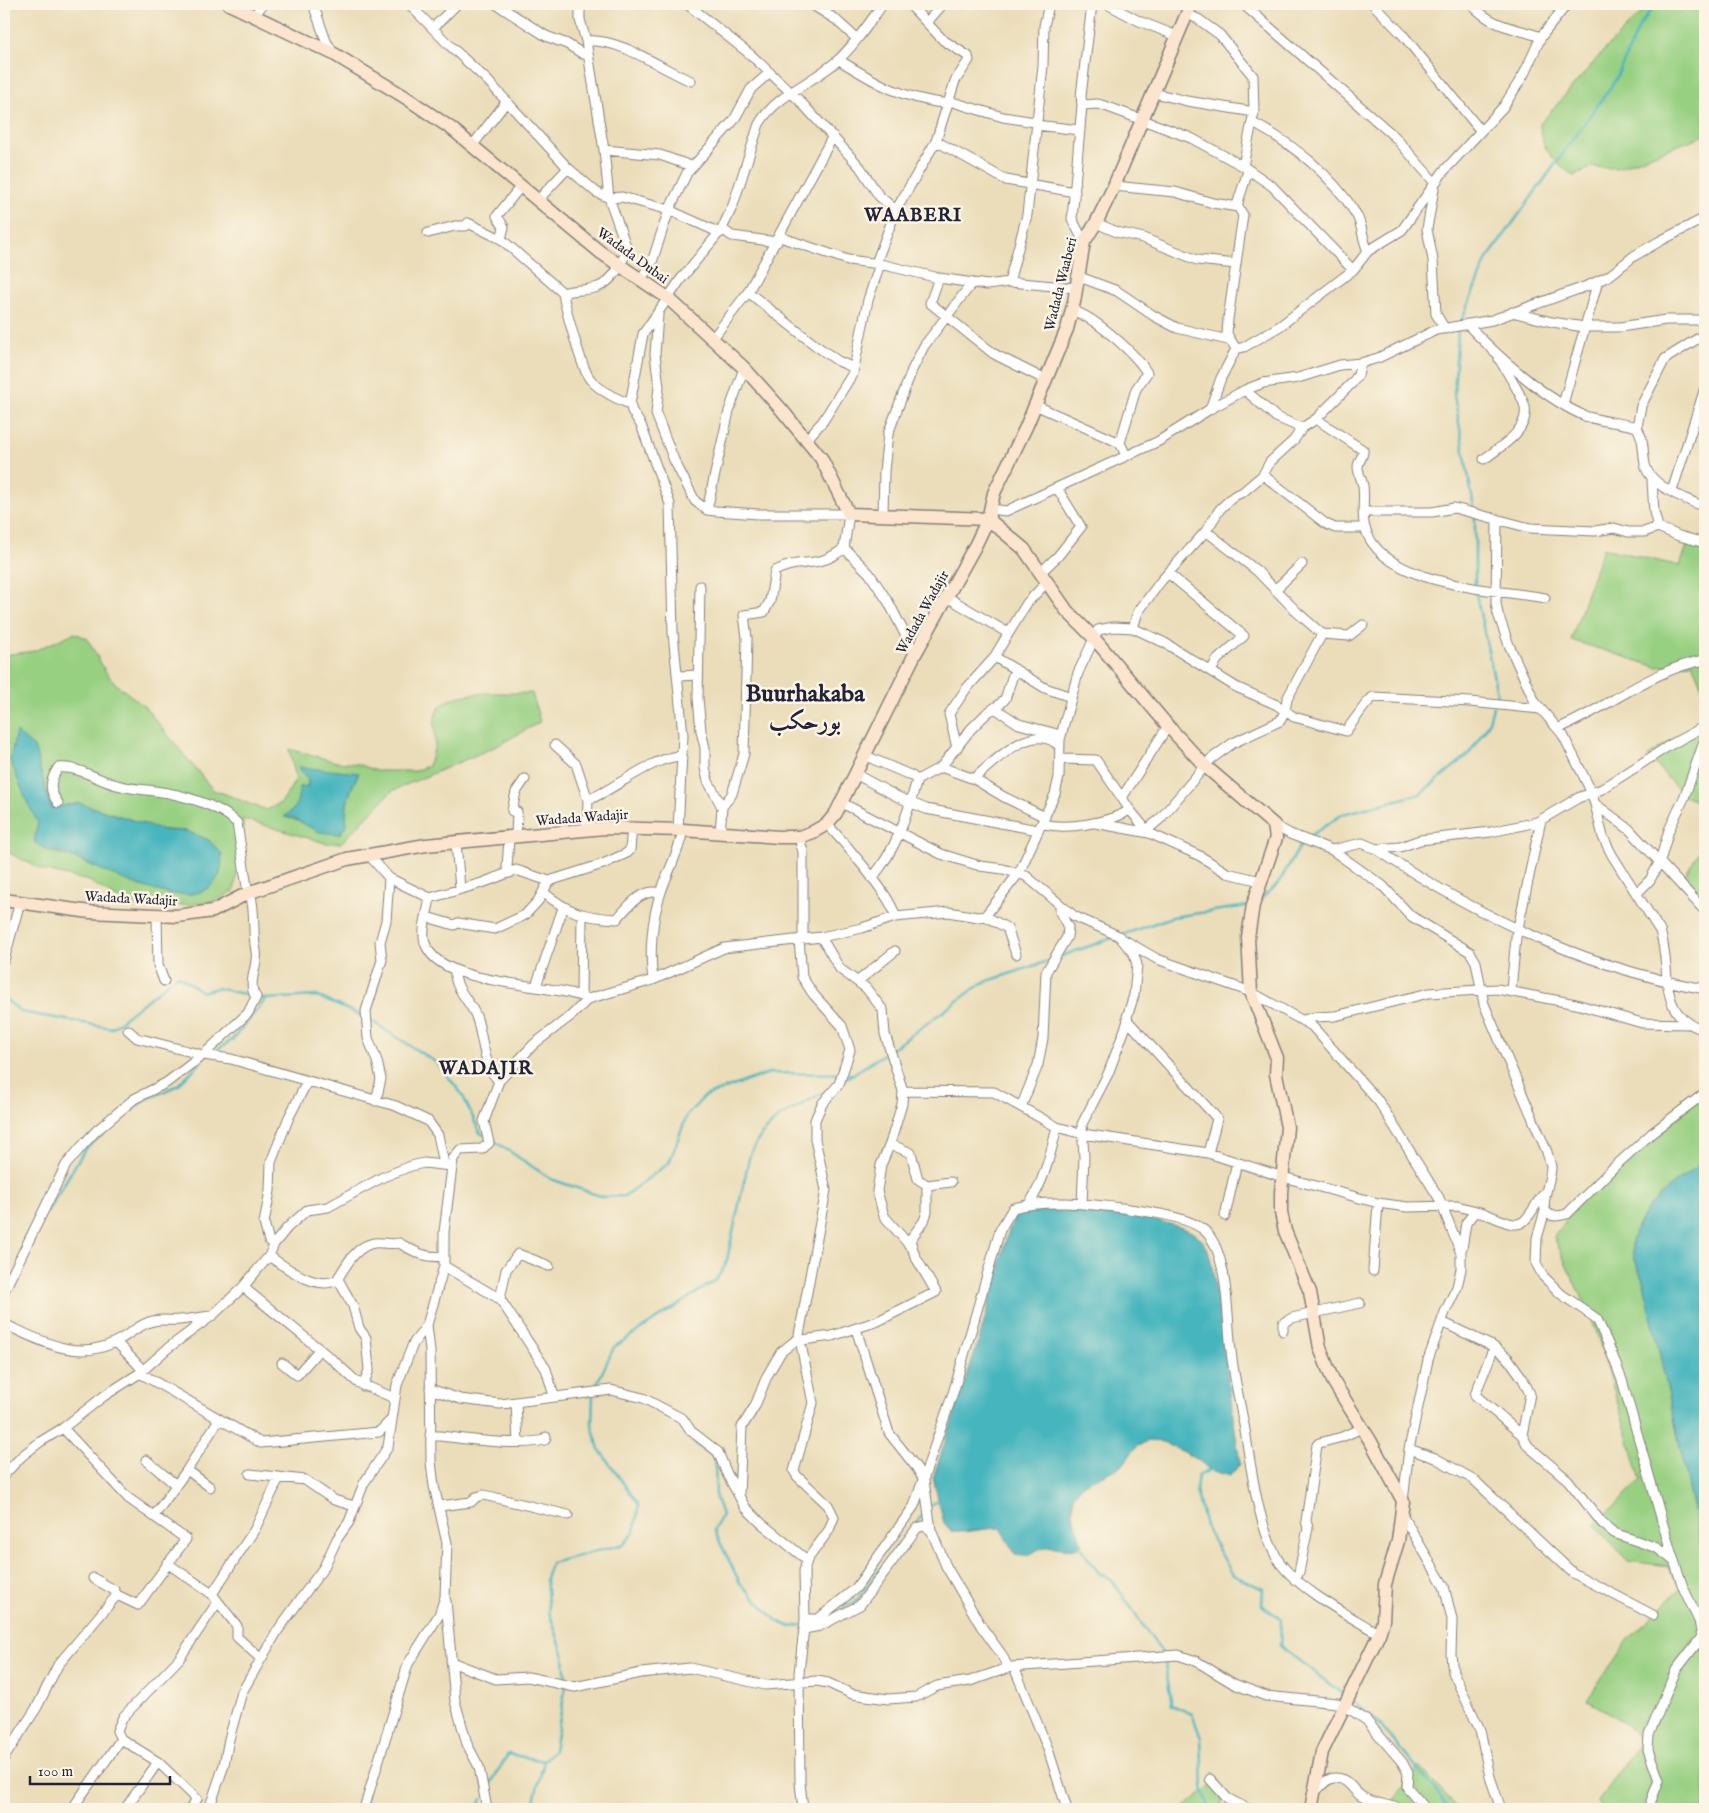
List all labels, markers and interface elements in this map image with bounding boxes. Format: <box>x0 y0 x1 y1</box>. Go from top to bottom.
district label: WAABERI <box>863 204 962 228</box>
street label: Wadada Dubai <box>593 224 672 288</box>
street label: Wadada Waaberi <box>1041 235 1081 333</box>
street label: Wadada Wadajir <box>892 568 953 657</box>
district label: Buurhakaba بورحكب <box>745 679 865 738</box>
street label: Wadada Wadajir <box>535 806 629 830</box>
street label: Wadada Wadajir <box>84 888 178 910</box>
district label: WADAJIR <box>438 1057 534 1081</box>
scale bar <box>30 1753 170 1785</box>
text: 100 m <box>38 1762 74 1781</box>

